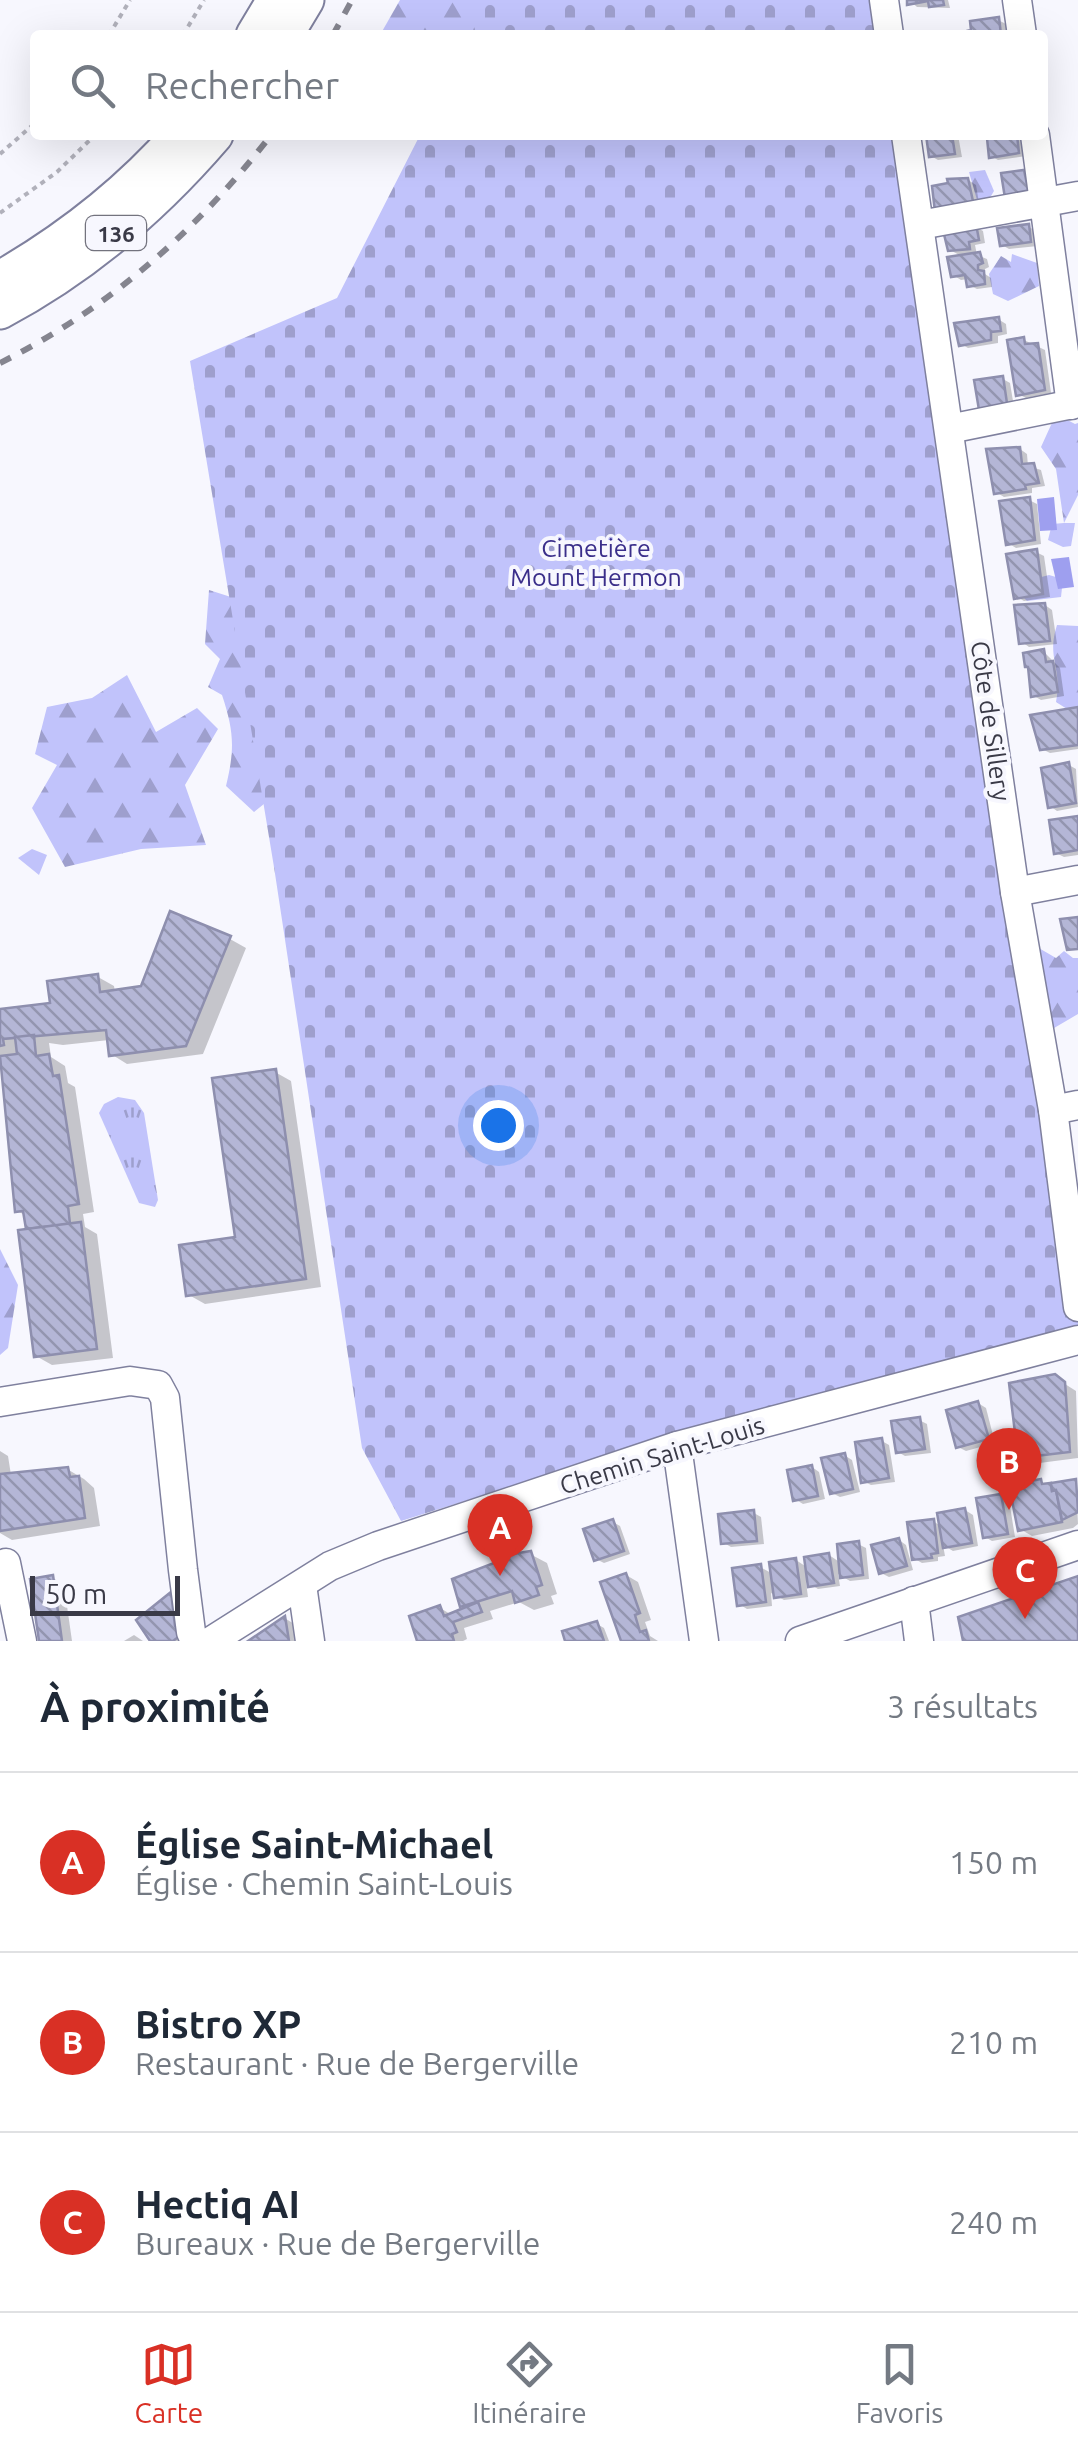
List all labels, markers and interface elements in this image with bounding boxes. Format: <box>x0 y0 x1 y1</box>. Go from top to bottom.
search box <box>30 30 1048 140</box>
icon: search <box>65 58 120 113</box>
text: Rechercher <box>145 64 339 106</box>
road number: 136 <box>86 216 146 250</box>
park label: Cimetière Mount Hermon <box>510 534 682 591</box>
street label: Côte de Sillery <box>966 639 1016 803</box>
your location <box>473 1100 524 1151</box>
street label: Chemin Saint-Louis <box>556 1411 768 1499</box>
pin: B <box>976 1428 1042 1510</box>
pin: A <box>468 1494 532 1576</box>
pin: C <box>992 1536 1058 1619</box>
scale bar <box>30 1571 180 1616</box>
text: 50 m <box>45 1578 107 1609</box>
text: À proximité <box>40 1683 270 1730</box>
text: 3 résultats <box>887 1688 1038 1724</box>
text: Église Saint-Michael <box>135 1823 493 1865</box>
text: A <box>61 1844 84 1880</box>
text: 150 m <box>949 1844 1038 1880</box>
text: Église · Chemin Saint-Louis <box>135 1865 513 1901</box>
text: Bistro XP <box>135 2003 301 2045</box>
text: B <box>62 2024 83 2060</box>
text: 210 m <box>949 2024 1038 2060</box>
text: Restaurant · Rue de Bergerville <box>135 2045 579 2081</box>
text: Hectiq AI <box>135 2183 300 2225</box>
text: C <box>62 2204 83 2240</box>
text: 240 m <box>949 2204 1038 2240</box>
text: Bureaux · Rue de Bergerville <box>135 2225 540 2261</box>
tab: Carte <box>135 2337 203 2428</box>
tab: Itinéraire <box>472 2337 587 2428</box>
tab: Favoris <box>856 2337 943 2428</box>

